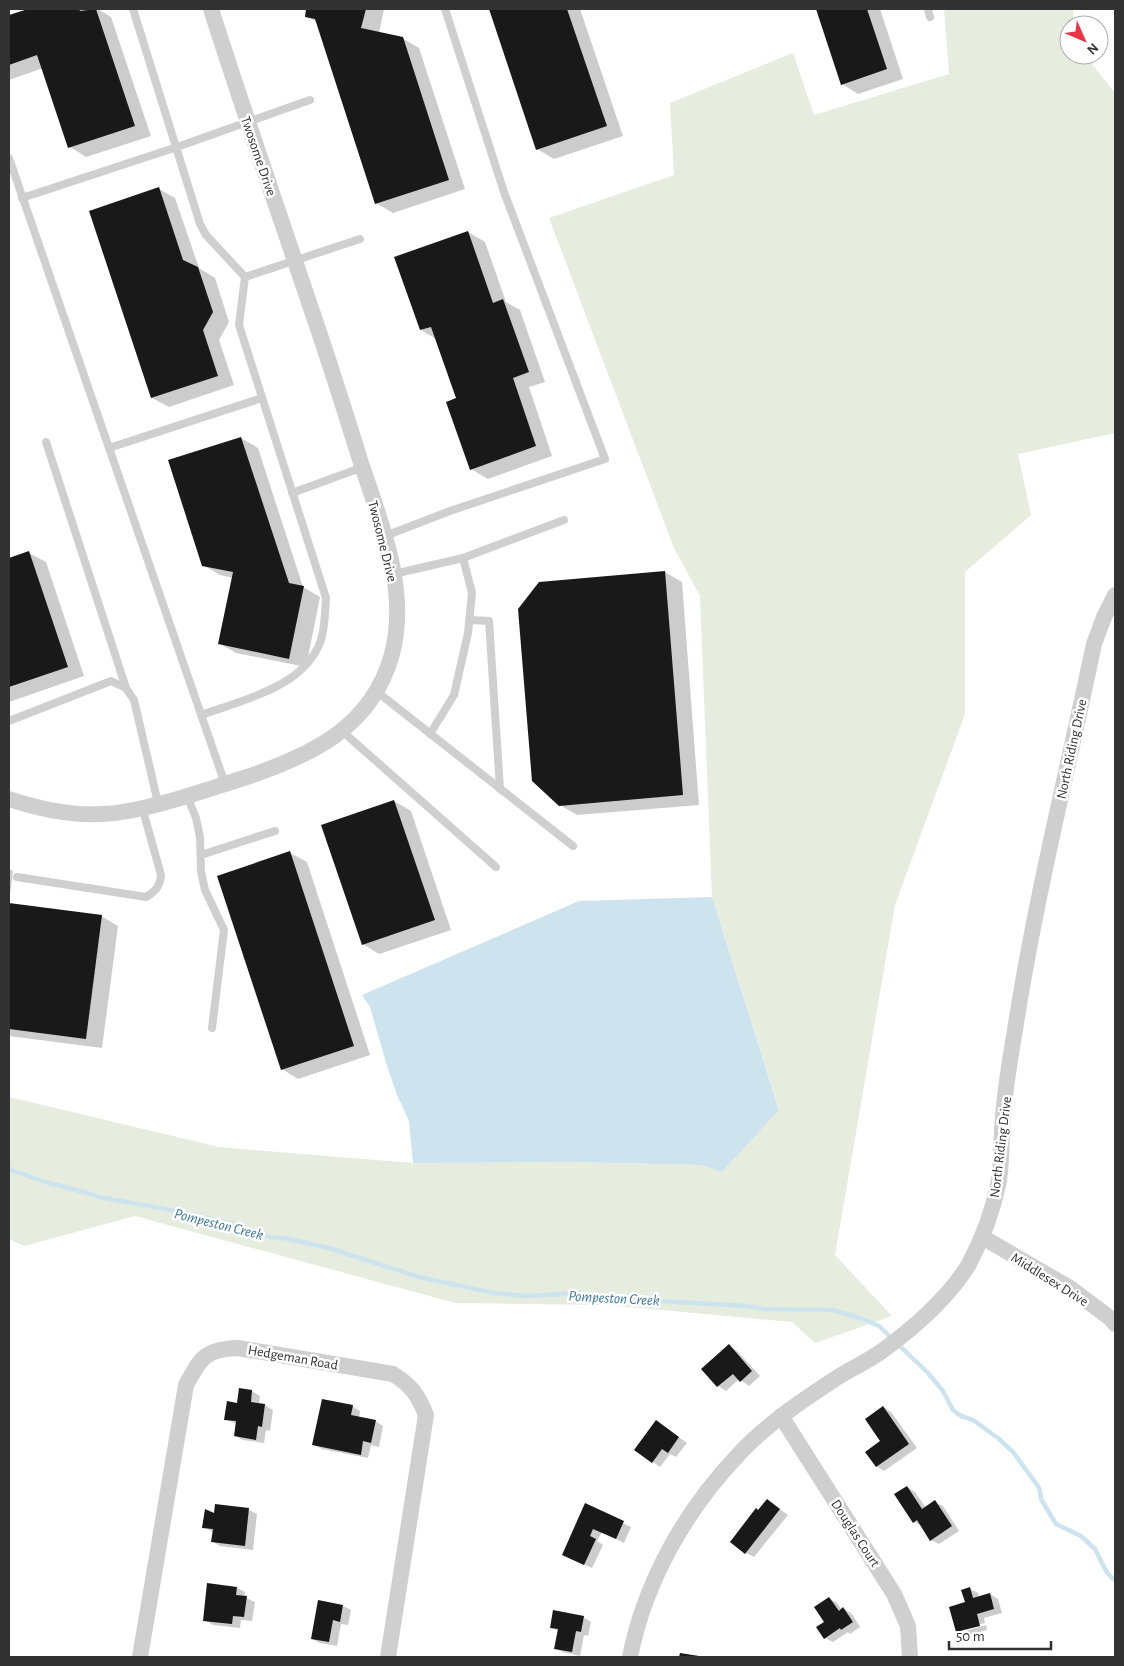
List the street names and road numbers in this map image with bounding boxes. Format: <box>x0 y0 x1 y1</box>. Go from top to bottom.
street label: Twosome Drive <box>238 115 278 198</box>
street label: Twosome Drive <box>365 499 399 583</box>
street label: North Riding Drive <box>1055 698 1089 800</box>
street label: North Riding Drive <box>988 1096 1014 1199</box>
street label: Middlesex Drive <box>1008 1251 1091 1309</box>
street label: Hedgeman Road <box>247 1343 339 1373</box>
street label: Douglas Court <box>828 1497 882 1570</box>

